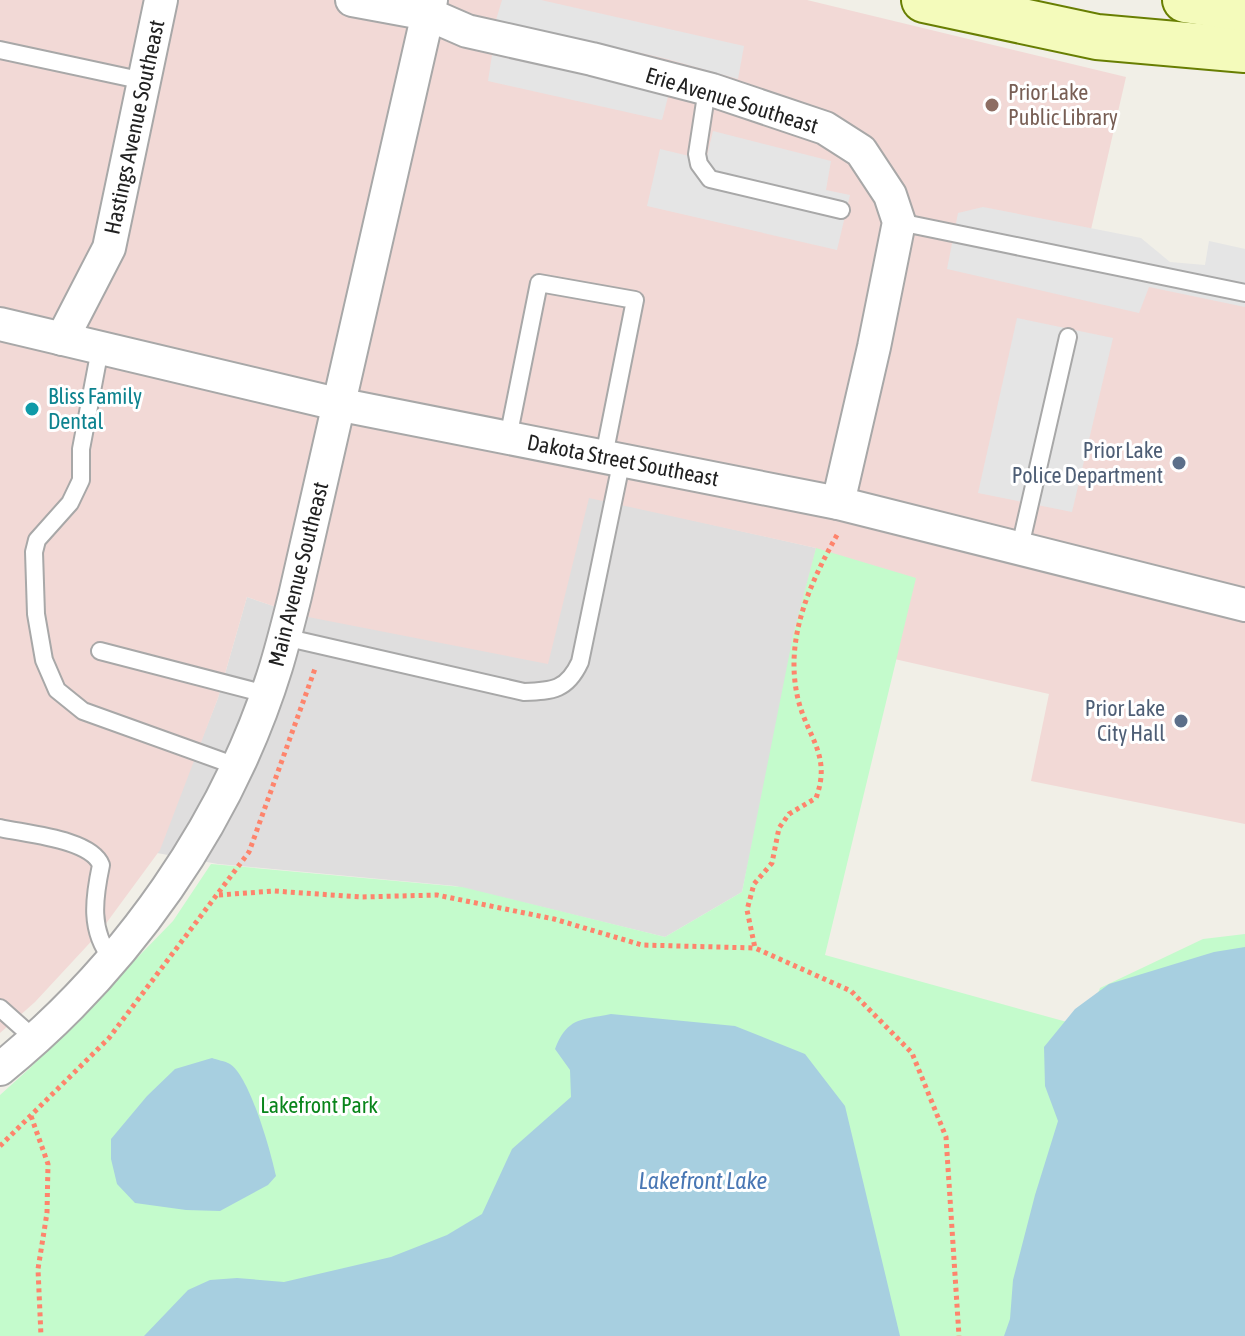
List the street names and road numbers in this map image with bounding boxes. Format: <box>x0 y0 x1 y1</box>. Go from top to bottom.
street label: Hastings Avenue Southeast <box>99 17 169 237</box>
street label: Erie Avenue Southeast <box>642 61 822 139</box>
street label: Dakota Street Southeast <box>525 429 721 491</box>
street label: Main Avenue Southeast <box>263 479 333 669</box>

